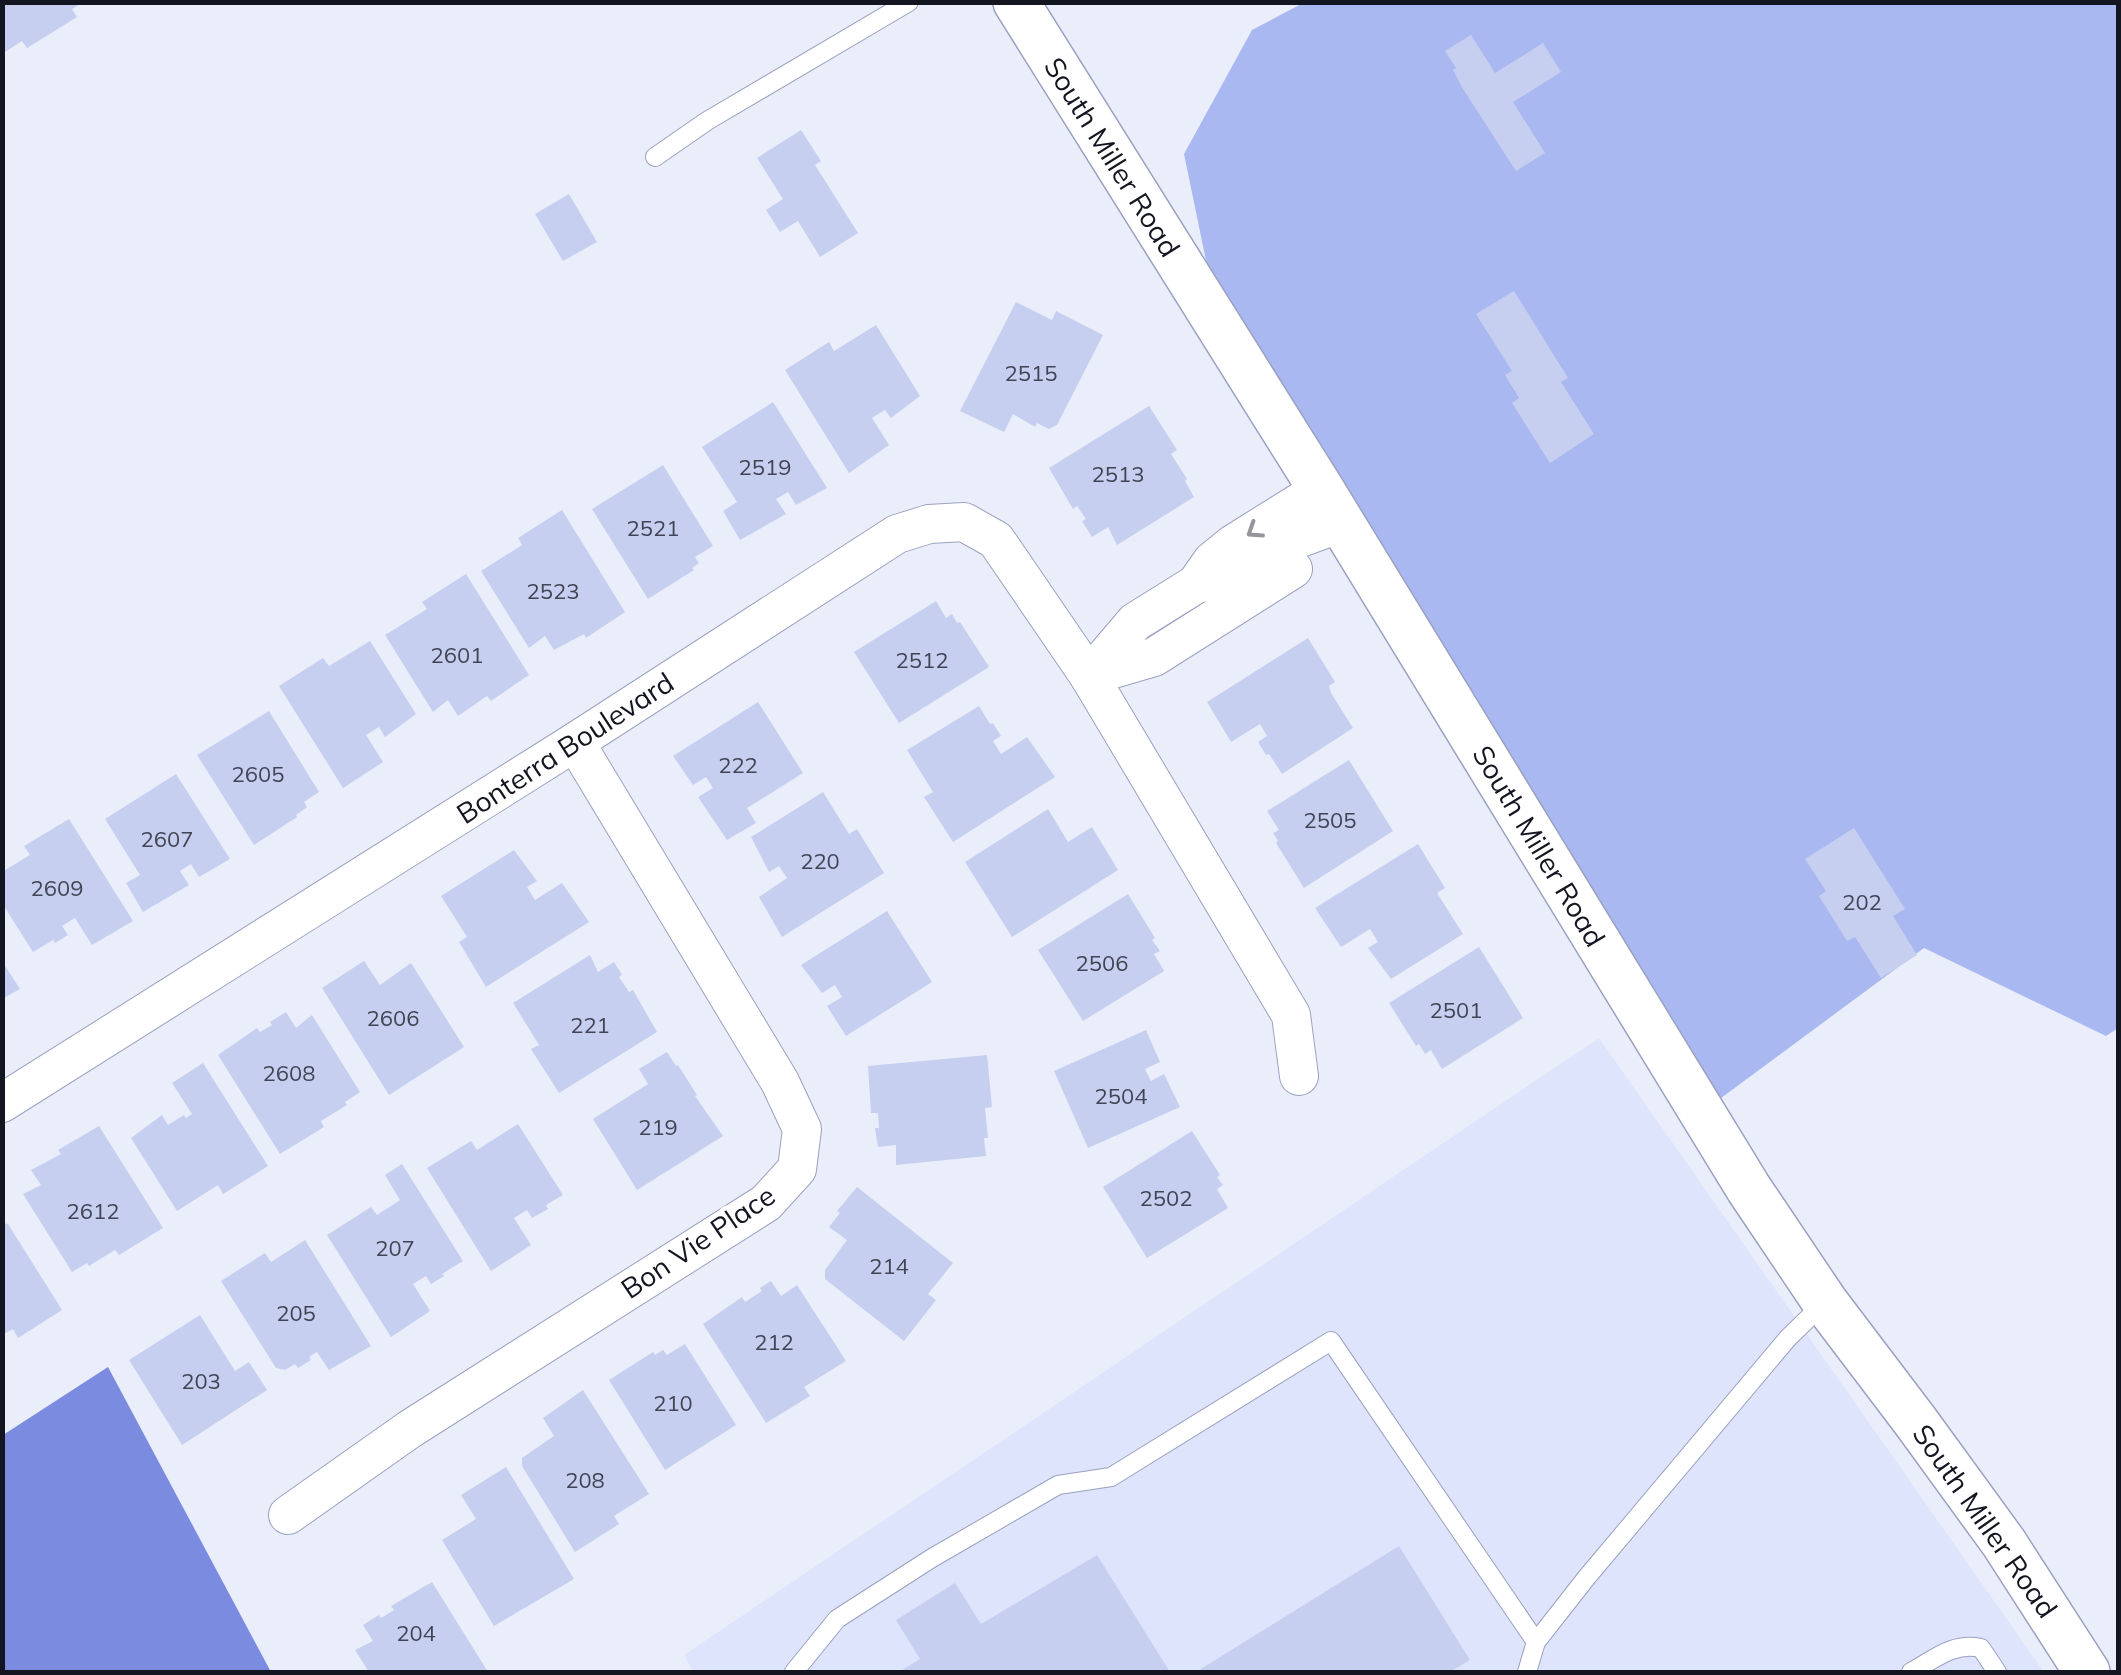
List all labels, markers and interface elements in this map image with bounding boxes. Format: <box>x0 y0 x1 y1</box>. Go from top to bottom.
street label: South Miller Road <box>1037 51 1188 263</box>
house number: 2515 <box>1005 359 1057 387</box>
house number: 2519 <box>739 453 791 481</box>
house number: 2513 <box>1092 460 1144 488</box>
house number: 2521 <box>627 514 679 542</box>
one-way arrow <box>1246 518 1264 537</box>
house number: 2523 <box>527 577 579 605</box>
house number: 2601 <box>431 641 483 669</box>
house number: 2512 <box>896 646 948 674</box>
street label: Bonterra Boulevard <box>450 664 680 831</box>
street label: South Miller Road <box>1466 739 1613 953</box>
house number: 222 <box>718 751 758 779</box>
house number: 2605 <box>232 760 284 788</box>
house number: 2505 <box>1304 806 1356 834</box>
house number: 2607 <box>141 825 193 853</box>
house number: 220 <box>800 847 840 875</box>
house number: 2609 <box>31 874 83 902</box>
house number: 202 <box>1842 888 1882 916</box>
house number: 2506 <box>1076 949 1128 977</box>
house number: 2501 <box>1430 996 1482 1024</box>
house number: 2606 <box>367 1004 419 1032</box>
house number: 221 <box>570 1011 610 1039</box>
house number: 2608 <box>263 1059 315 1087</box>
house number: 2504 <box>1095 1082 1147 1110</box>
house number: 219 <box>638 1113 678 1141</box>
street label: Bon Vie Place <box>614 1177 781 1306</box>
house number: 2502 <box>1140 1184 1192 1212</box>
house number: 2612 <box>67 1197 119 1225</box>
house number: 207 <box>375 1234 415 1262</box>
house number: 214 <box>869 1252 909 1280</box>
house number: 205 <box>276 1299 316 1327</box>
house number: 212 <box>754 1328 794 1356</box>
house number: 203 <box>181 1367 221 1395</box>
house number: 210 <box>653 1389 693 1417</box>
street label: South Miller Road <box>1906 1417 2065 1624</box>
house number: 208 <box>565 1466 605 1494</box>
house number: 204 <box>396 1619 436 1647</box>

